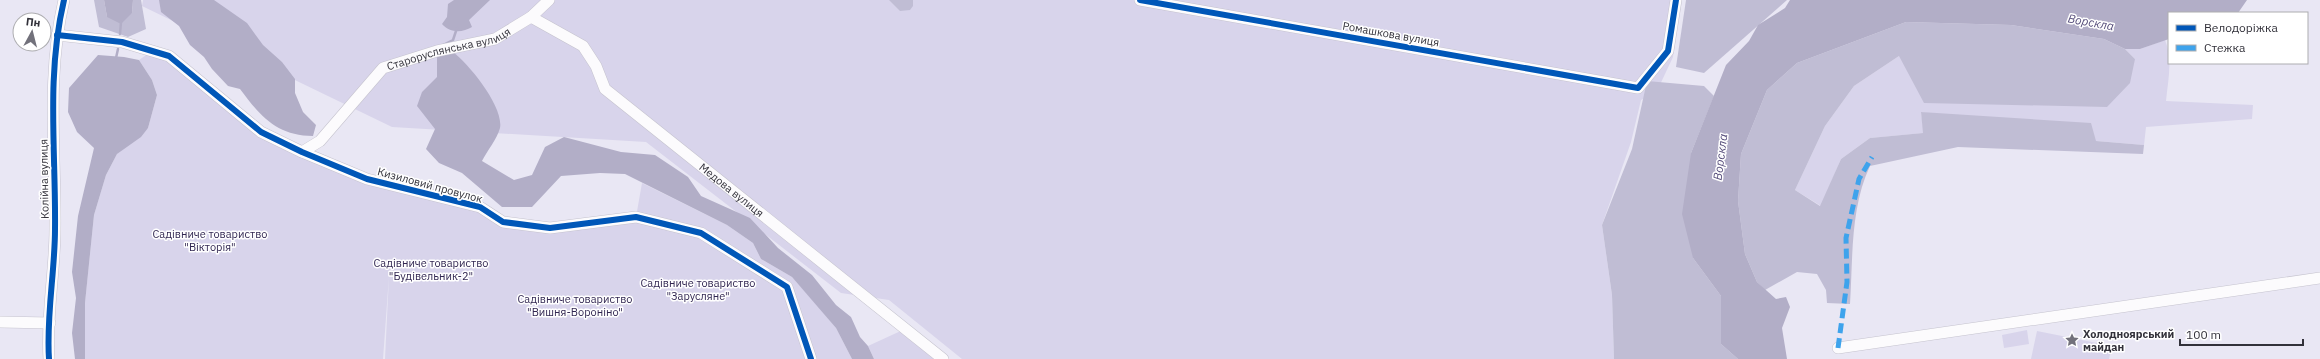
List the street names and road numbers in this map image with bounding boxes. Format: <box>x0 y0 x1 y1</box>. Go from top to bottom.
street label: Ромашкова вулиця <box>1342 19 1440 49</box>
street label: Староруслянська вулиця <box>385 24 513 73</box>
street label: Колійна вулиця <box>36 139 52 219</box>
street label: Медова вулиця <box>696 160 767 220</box>
street label: Кизиловий провулок <box>376 164 484 206</box>

